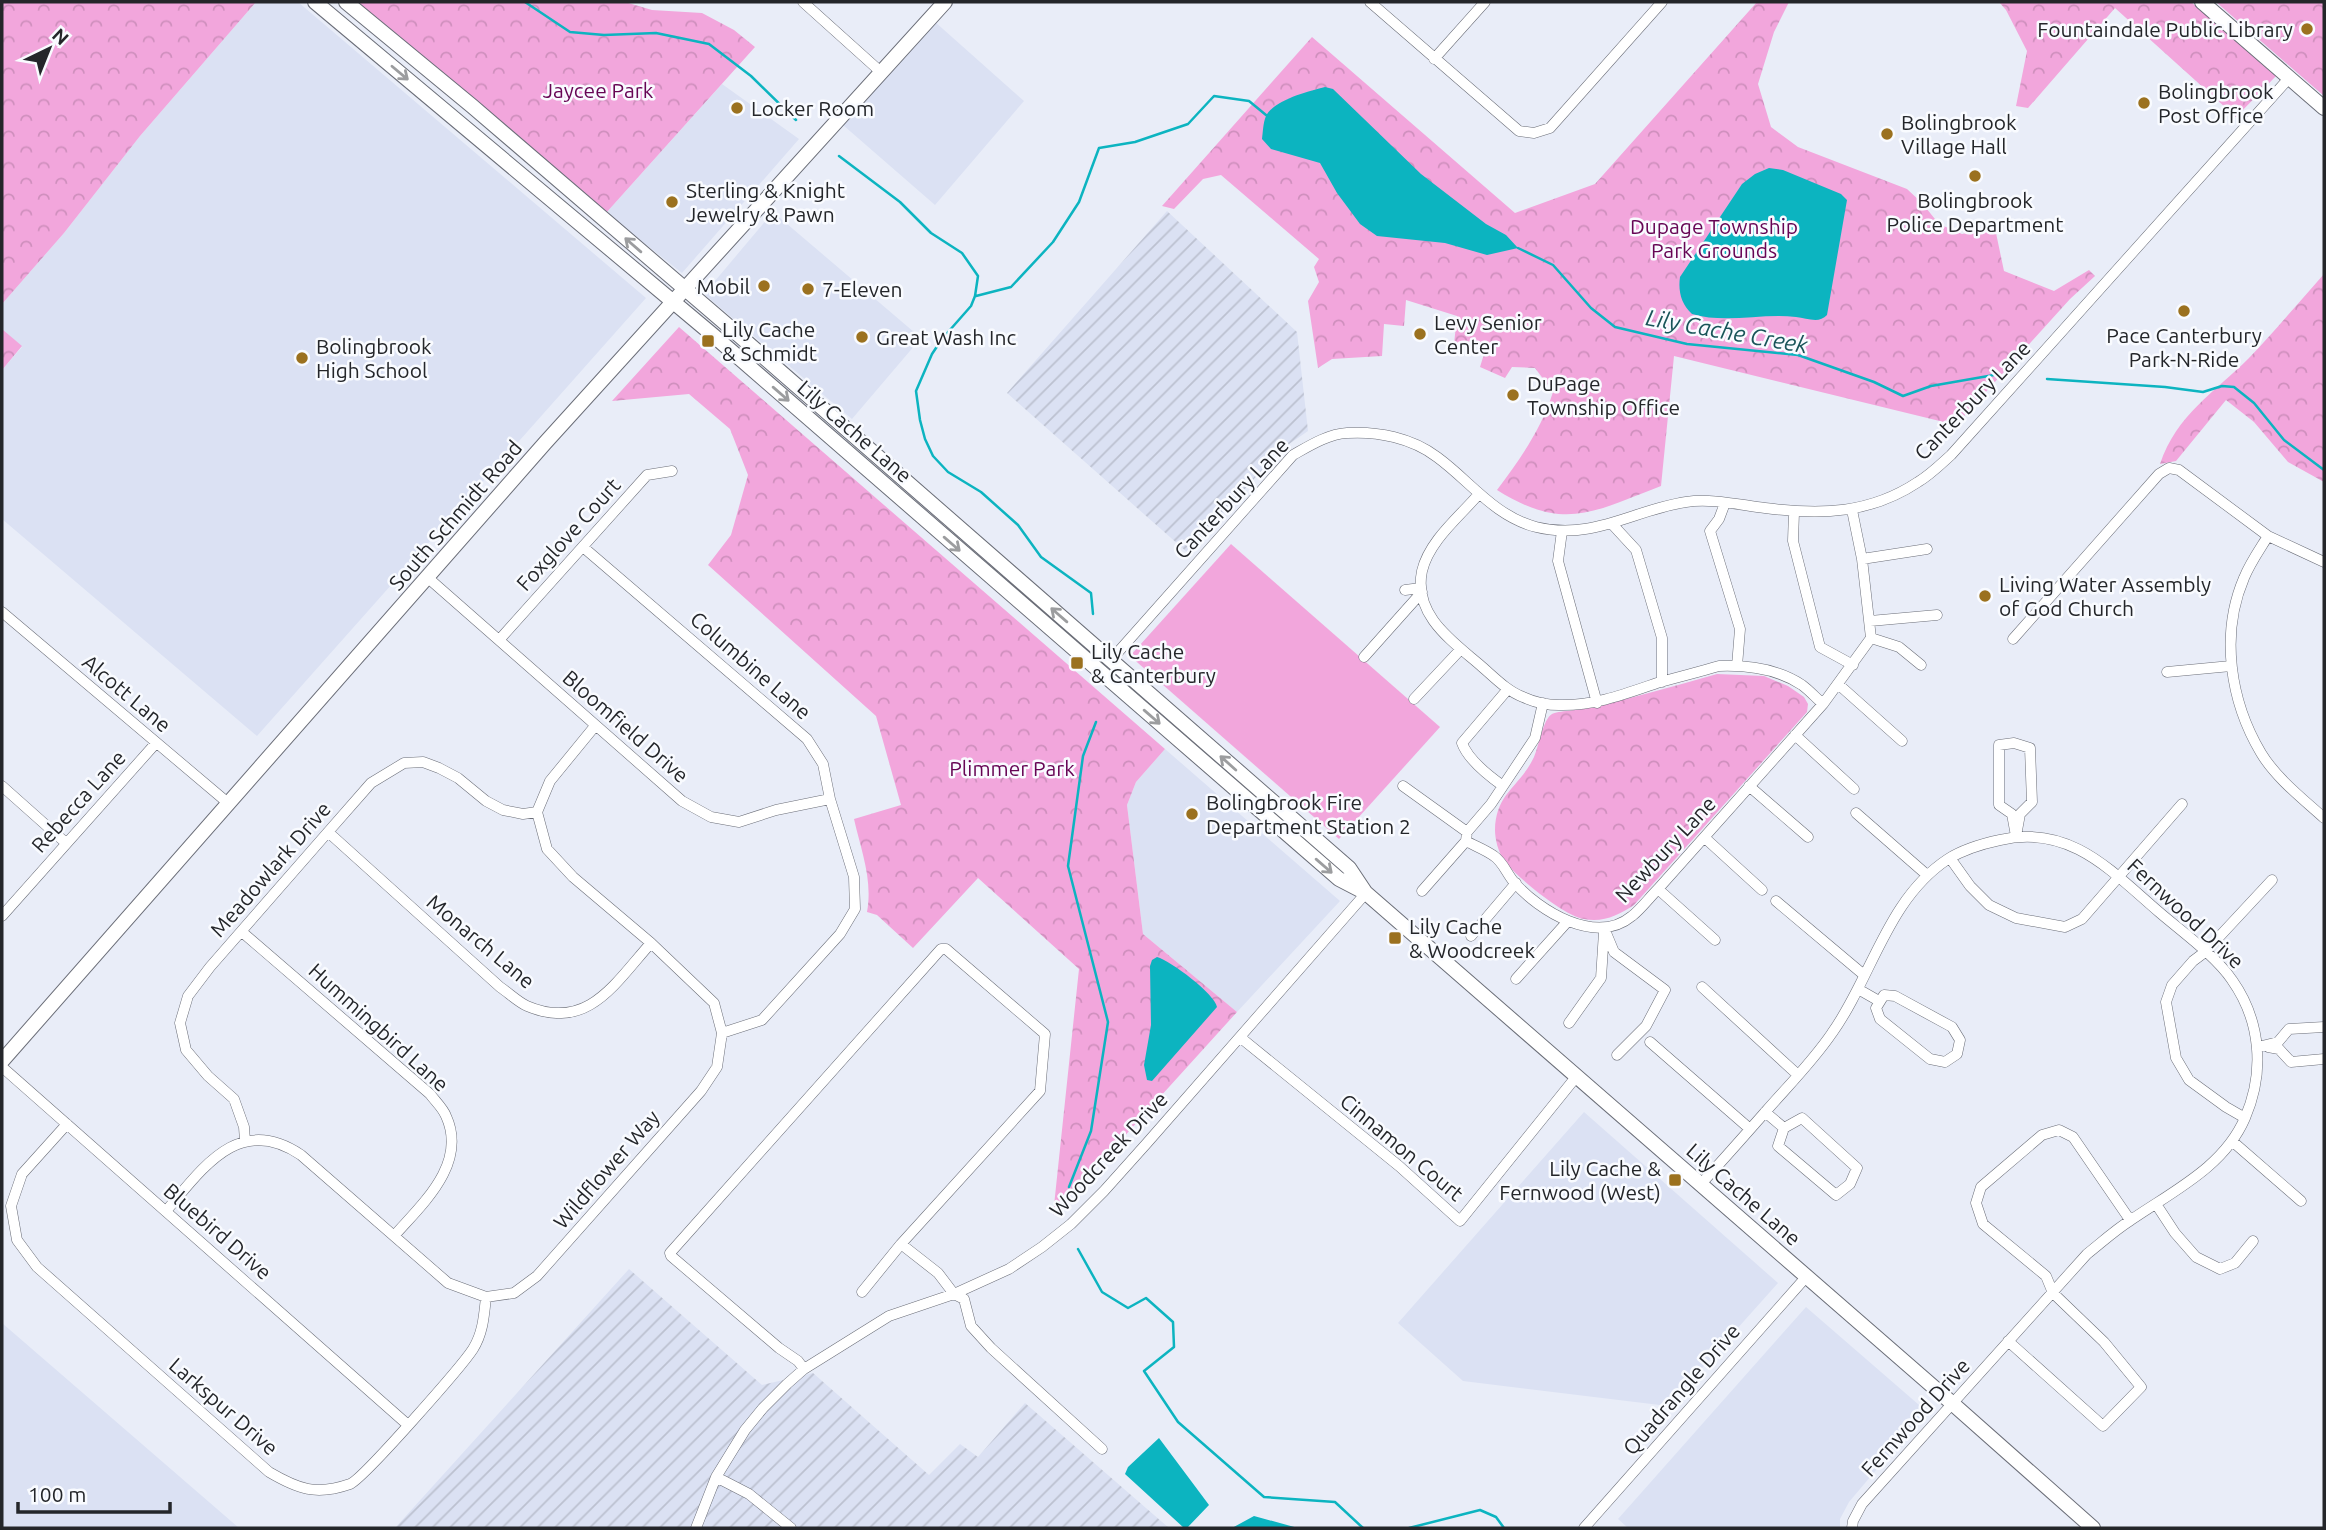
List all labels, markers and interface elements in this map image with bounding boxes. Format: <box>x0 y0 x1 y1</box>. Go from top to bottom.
north arrow <box>14 14 84 84</box>
place label: Fountaindale Public Library <box>2037 17 2293 41</box>
marker: Fountaindale Public Library <box>2299 21 2315 37</box>
text: N <box>48 24 73 49</box>
one-way arrow <box>390 65 408 81</box>
park label: Jaycee Park <box>543 78 654 102</box>
place label: Bolingbrook Post Office <box>2158 79 2274 127</box>
marker: Bolingbrook Post Office <box>2136 95 2152 111</box>
place label: Locker Room <box>751 96 874 120</box>
marker: Locker Room <box>729 100 745 116</box>
place label: Bolingbrook Village Hall <box>1901 110 2017 158</box>
marker: Bolingbrook Village Hall <box>1879 126 1895 142</box>
marker: Bolingbrook Police Department <box>1967 168 1983 184</box>
place label: Sterling & Knight Jewelry & Pawn <box>686 178 845 226</box>
place label: Bolingbrook Police Department <box>1887 188 2064 236</box>
marker: Sterling & Knight Jewelry & Pawn <box>664 194 680 210</box>
park label: Dupage Township Park Grounds <box>1630 214 1798 262</box>
one-way arrow <box>624 237 642 253</box>
place label: Mobil <box>697 274 750 298</box>
place label: 7-Eleven <box>822 277 903 301</box>
marker: Mobil <box>756 278 772 294</box>
marker: 7-Eleven <box>800 281 816 297</box>
marker: Pace Canterbury Park-N-Ride <box>2176 303 2192 319</box>
water label: Lily Cache Creek <box>1644 304 1810 358</box>
place label: Levy Senior Center <box>1434 310 1542 358</box>
place label: Lily Cache & Schmidt <box>722 317 817 365</box>
place label: Pace Canterbury Park-N-Ride <box>2106 323 2262 371</box>
place label: Great Wash Inc <box>876 325 1016 349</box>
marker: Levy Senior Center <box>1412 326 1428 342</box>
marker: Great Wash Inc <box>854 329 870 345</box>
marker: Lily Cache & Schmidt <box>700 333 716 349</box>
place label: Bolingbrook High School <box>316 334 432 382</box>
street label: Canterbury Lane <box>1909 335 2035 465</box>
marker: Bolingbrook High School <box>294 350 310 366</box>
place label: DuPage Township Office <box>1527 371 1680 419</box>
street label: Lily Cache Lane <box>793 375 917 487</box>
one-way arrow <box>771 386 789 402</box>
marker: DuPage Township Office <box>1505 387 1521 403</box>
street label: Canterbury Lane <box>1169 433 1293 563</box>
street label: South Schmidt Road <box>384 435 526 595</box>
street label: Foxglove Court <box>511 473 625 595</box>
one-way arrow <box>943 536 961 552</box>
place label: Living Water Assembly of God Church <box>1999 572 2211 620</box>
marker: Living Water Assembly of God Church <box>1977 588 1993 604</box>
street label: Columbine Lane <box>686 606 816 724</box>
one-way arrow <box>1051 607 1069 623</box>
place label: Lily Cache & Canterbury <box>1091 639 1216 687</box>
street label: Alcott Lane <box>78 649 176 737</box>
marker: Lily Cache & Canterbury <box>1069 655 1085 671</box>
street label: Bloomfield Drive <box>558 665 694 787</box>
one-way arrow <box>1143 709 1161 725</box>
street label: Rebecca Lane <box>26 745 130 857</box>
one-way arrow <box>1219 755 1237 771</box>
park label: Plimmer Park <box>949 756 1075 780</box>
place label: Bolingbrook Fire Department Station 2 <box>1206 790 1411 838</box>
street label: Newbury Lane <box>1610 791 1720 907</box>
street label: Meadowlark Drive <box>205 797 335 941</box>
marker: Bolingbrook Fire Department Station 2 <box>1184 806 1200 822</box>
street label: Fernwood Drive <box>2123 853 2249 973</box>
one-way arrow <box>1314 858 1332 874</box>
street label: Monarch Lane <box>422 889 540 993</box>
place label: Lily Cache & Woodcreek <box>1409 914 1535 962</box>
marker: Lily Cache & Woodcreek <box>1387 930 1403 946</box>
street label: Hummingbird Lane <box>304 958 454 1096</box>
street label: Woodcreek Drive <box>1044 1087 1172 1221</box>
street label: Cinnamon Court <box>1336 1089 1468 1205</box>
street label: Wildflower Way <box>548 1105 664 1233</box>
street label: Lily Cache Lane <box>1682 1138 1806 1250</box>
place label: Lily Cache & Fernwood (West) <box>1499 1156 1661 1204</box>
marker: Lily Cache & Fernwood (West) <box>1667 1172 1683 1188</box>
street label: Bluebird Drive <box>159 1178 277 1284</box>
street label: Quadrangle Drive <box>1618 1319 1744 1459</box>
street label: Larkspur Drive <box>165 1352 283 1460</box>
street label: Fernwood Drive <box>1856 1353 1974 1481</box>
scale bar <box>18 1470 170 1514</box>
text: 100 m <box>28 1482 86 1506</box>

